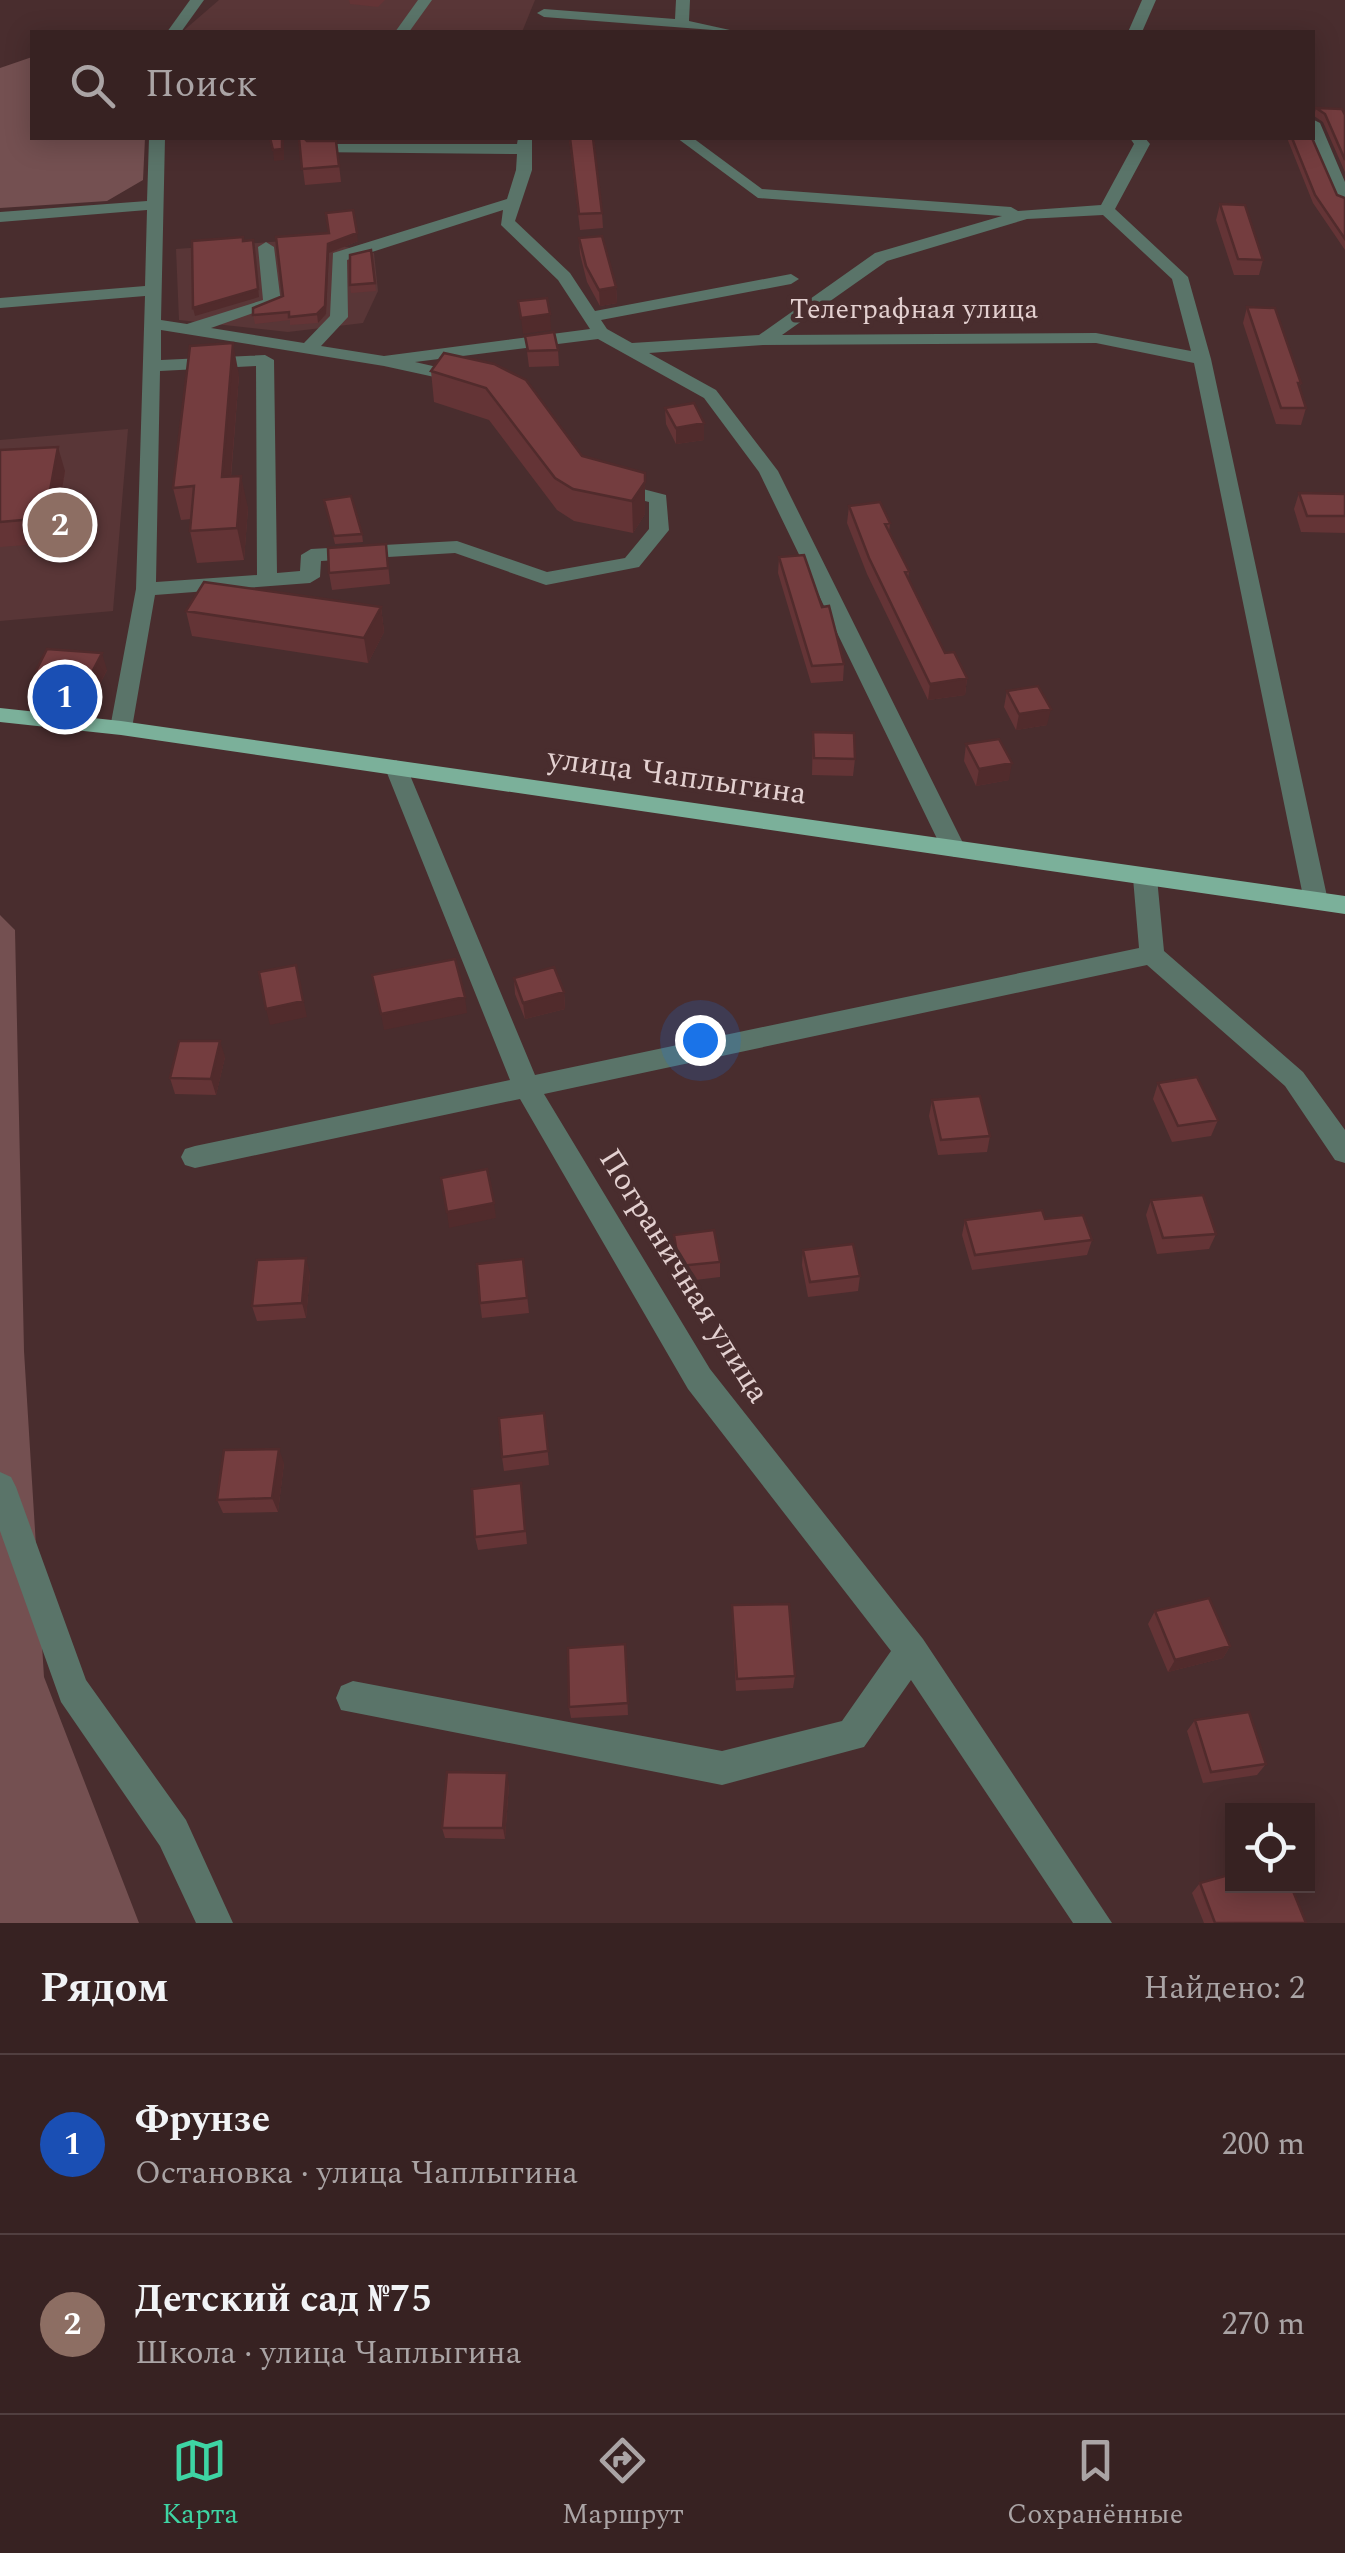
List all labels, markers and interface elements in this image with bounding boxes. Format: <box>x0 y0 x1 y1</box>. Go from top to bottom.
search box <box>30 30 1315 140</box>
text: Поиск <box>145 56 257 114</box>
icon: search <box>65 58 120 113</box>
street label: Телеграфная улица <box>790 288 1038 331</box>
pin: 2 <box>28 488 92 562</box>
pin: 1 <box>32 660 98 734</box>
street label: улица Чаплыгина <box>543 733 810 818</box>
your location <box>675 1015 726 1066</box>
street label: Пограничная улица <box>586 1139 782 1413</box>
map controls <box>1225 1803 1315 1893</box>
button: locate <box>1225 1803 1315 1893</box>
text: Рядом <box>40 1957 169 2020</box>
text: Найдено: 2 <box>1144 1964 1305 2013</box>
text: Фрунзе <box>135 2091 270 2149</box>
text: 1 <box>64 2120 81 2169</box>
text: 200 m <box>1221 2120 1305 2169</box>
text: Остановка · улица Чаплыгина <box>135 2149 578 2198</box>
text: Детский сад №75 <box>135 2271 432 2329</box>
text: 2 <box>64 2300 81 2349</box>
text: 270 m <box>1221 2300 1305 2349</box>
text: Школа · улица Чаплыгина <box>135 2329 521 2378</box>
tab: Карта <box>162 2433 238 2536</box>
tab: Маршрут <box>562 2433 684 2536</box>
tab: Сохранённые <box>1007 2433 1183 2536</box>

